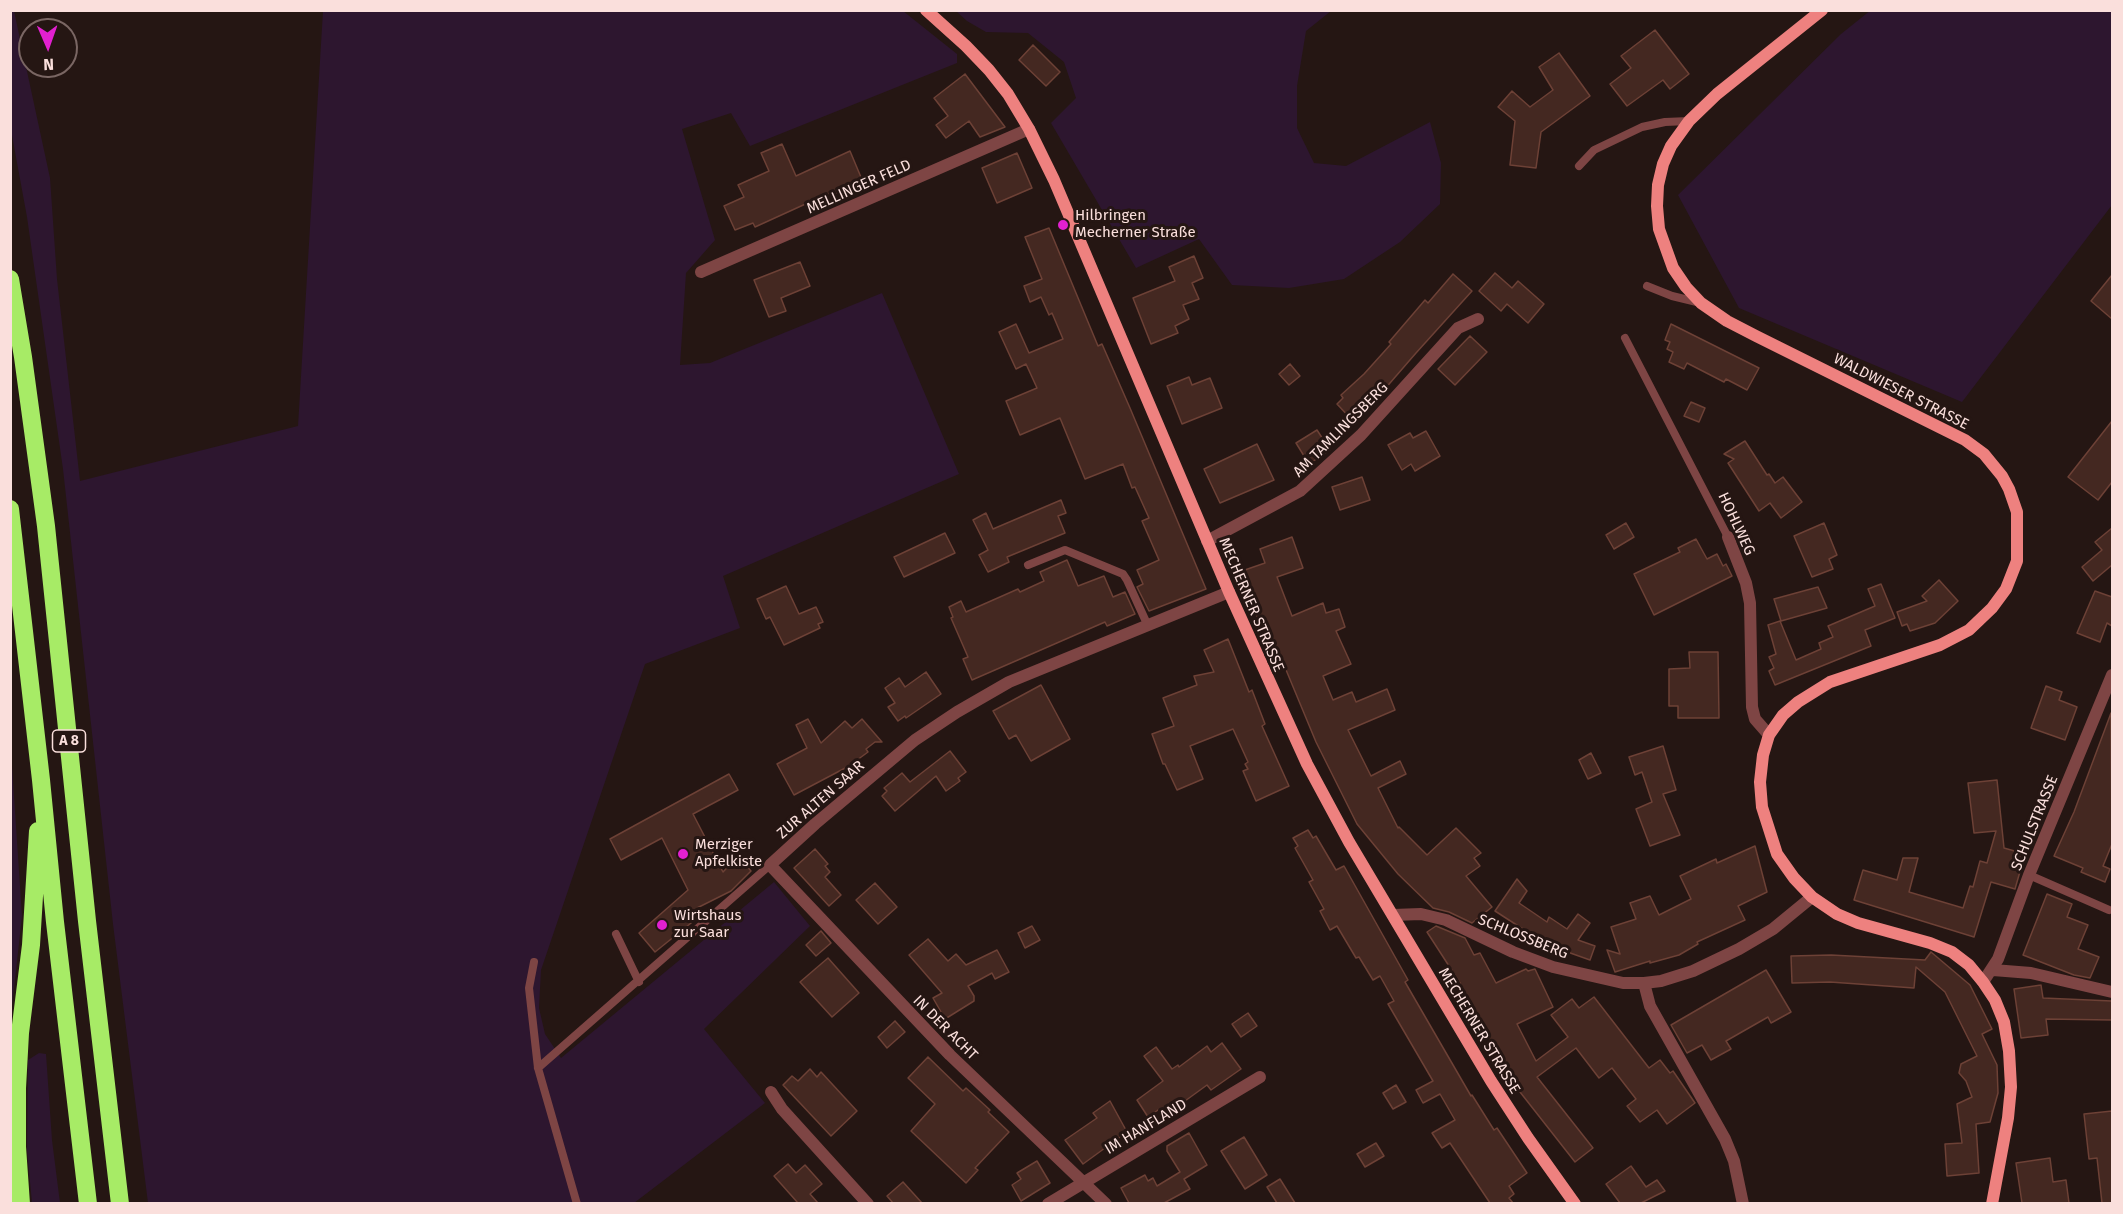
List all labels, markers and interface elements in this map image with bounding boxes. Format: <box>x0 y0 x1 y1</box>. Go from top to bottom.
north arrow <box>18 18 78 78</box>
text: N <box>43 55 54 74</box>
street label: MELLINGER FELD <box>804 156 914 218</box>
place label: Hilbringen Mecherner Straße <box>1075 207 1196 242</box>
marker: Hilbringen Mecherner Straße <box>1056 218 1070 232</box>
street label: WALDWIESER STRASSE <box>1830 350 1972 434</box>
street label: AM TAMLINGSBERG <box>1290 379 1392 481</box>
street label: HOHLWEG <box>1714 490 1758 558</box>
street label: MECHERNER STRASSE <box>1215 535 1287 675</box>
road number: A 8 <box>52 730 86 752</box>
street label: ZUR ALTEN SAAR <box>774 757 868 843</box>
street label: SCHULSTRASSE <box>2008 773 2062 873</box>
place label: Merziger Apfelkiste <box>695 836 762 871</box>
marker: Merziger Apfelkiste <box>676 847 690 861</box>
place label: Wirtshaus zur Saar <box>674 907 742 942</box>
street label: SCHLOSSBERG <box>1475 911 1571 963</box>
marker: Wirtshaus zur Saar <box>655 918 669 932</box>
street label: MECHERNER STRASSE <box>1434 965 1524 1097</box>
street label: IN DER ACHT <box>909 992 981 1064</box>
street label: IM HANFLAND <box>1102 1095 1190 1159</box>

